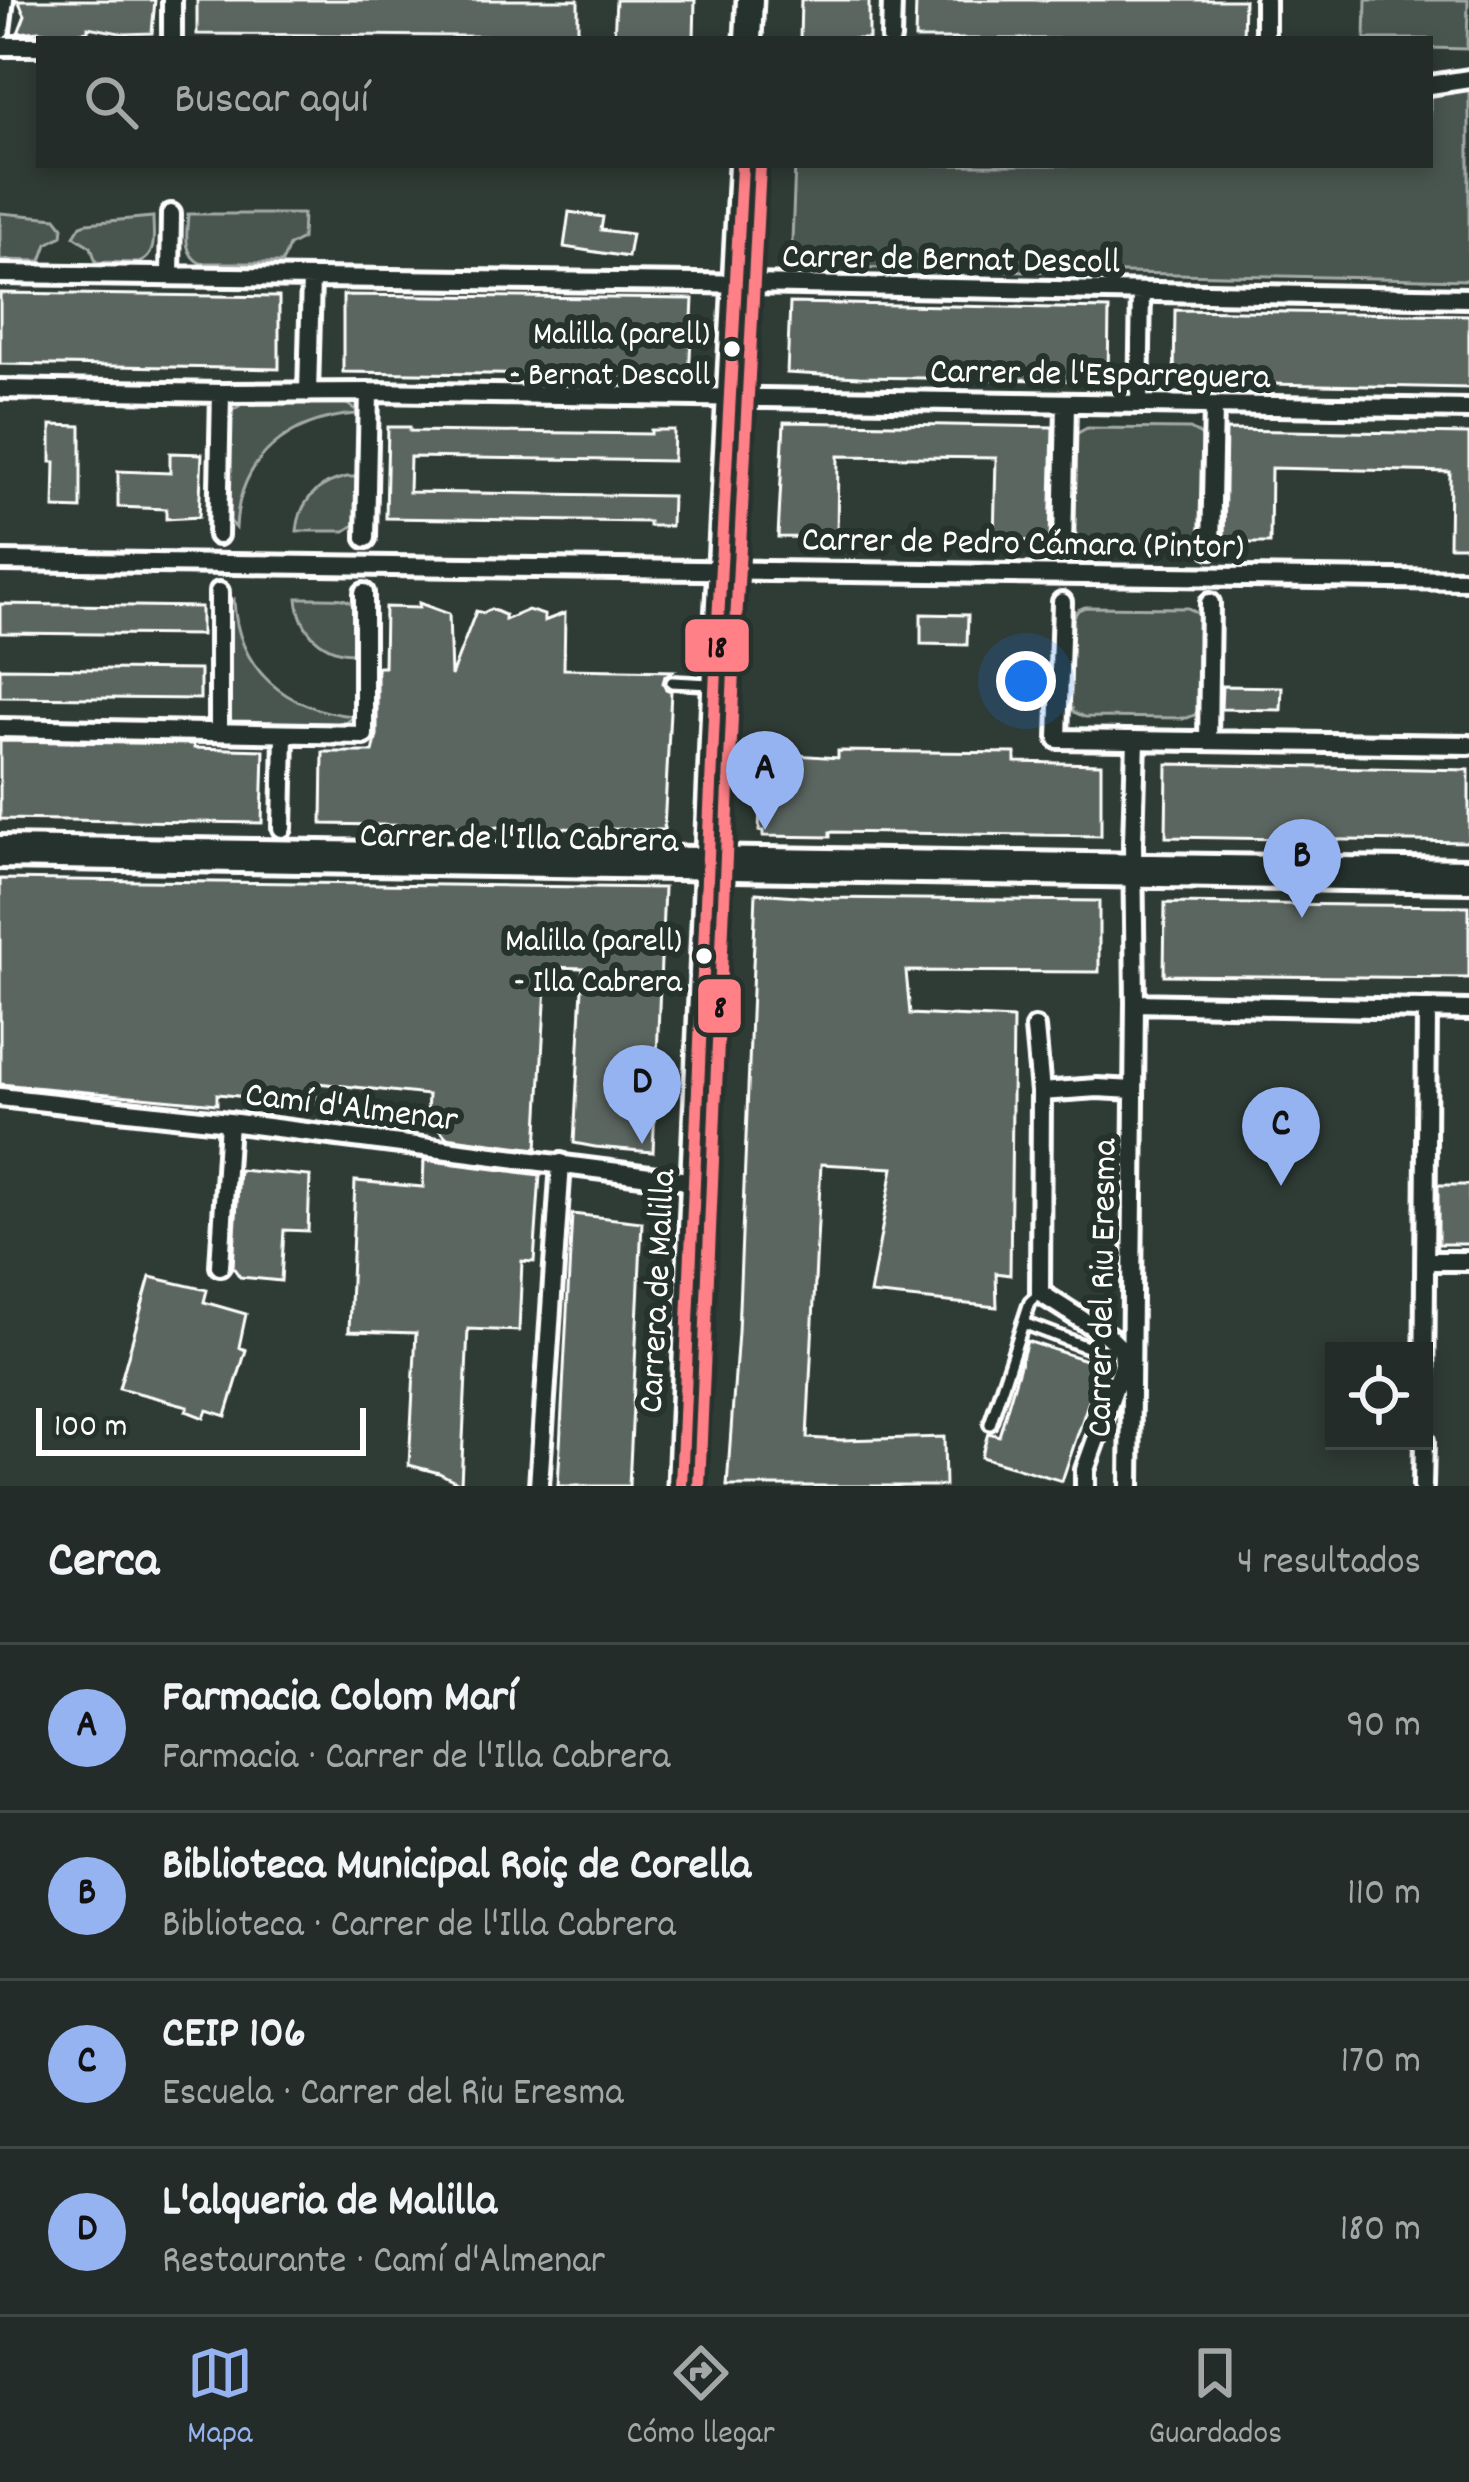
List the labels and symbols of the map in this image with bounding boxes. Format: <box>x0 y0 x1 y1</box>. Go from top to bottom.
street label: Carrer de Bernat Descoll <box>781 233 1121 291</box>
place label: Malilla (parell) - Bernat Descoll <box>509 313 710 401</box>
marker: Malilla (parell) - Bernat Descoll <box>721 338 743 360</box>
street label: Carrer de l'Esparreguera <box>929 348 1272 406</box>
street label: Carrer de Pedro Cámara (Pintor) <box>801 516 1245 576</box>
line badge: 18 <box>683 617 751 674</box>
text: 18 <box>707 627 727 674</box>
your location <box>996 651 1056 711</box>
pin: A <box>726 731 804 830</box>
street label: Carrer de l'Illa Cabrera <box>359 812 680 870</box>
pin: B <box>1263 819 1341 918</box>
place label: Malilla (parell) - Illa Cabrera <box>505 920 683 1008</box>
marker: Malilla (parell) - Illa Cabrera <box>693 945 715 967</box>
line badge: 8 <box>696 977 743 1035</box>
text: 8 <box>713 987 727 1034</box>
pin: D <box>603 1045 681 1144</box>
street label: Camí d'Almenar <box>242 1071 461 1149</box>
pin: C <box>1242 1087 1320 1186</box>
street label: Carrer del Riu Eresma <box>1076 1137 1134 1438</box>
street label: Carrera de Malilla <box>628 1167 692 1414</box>
scale bar <box>36 1402 366 1455</box>

